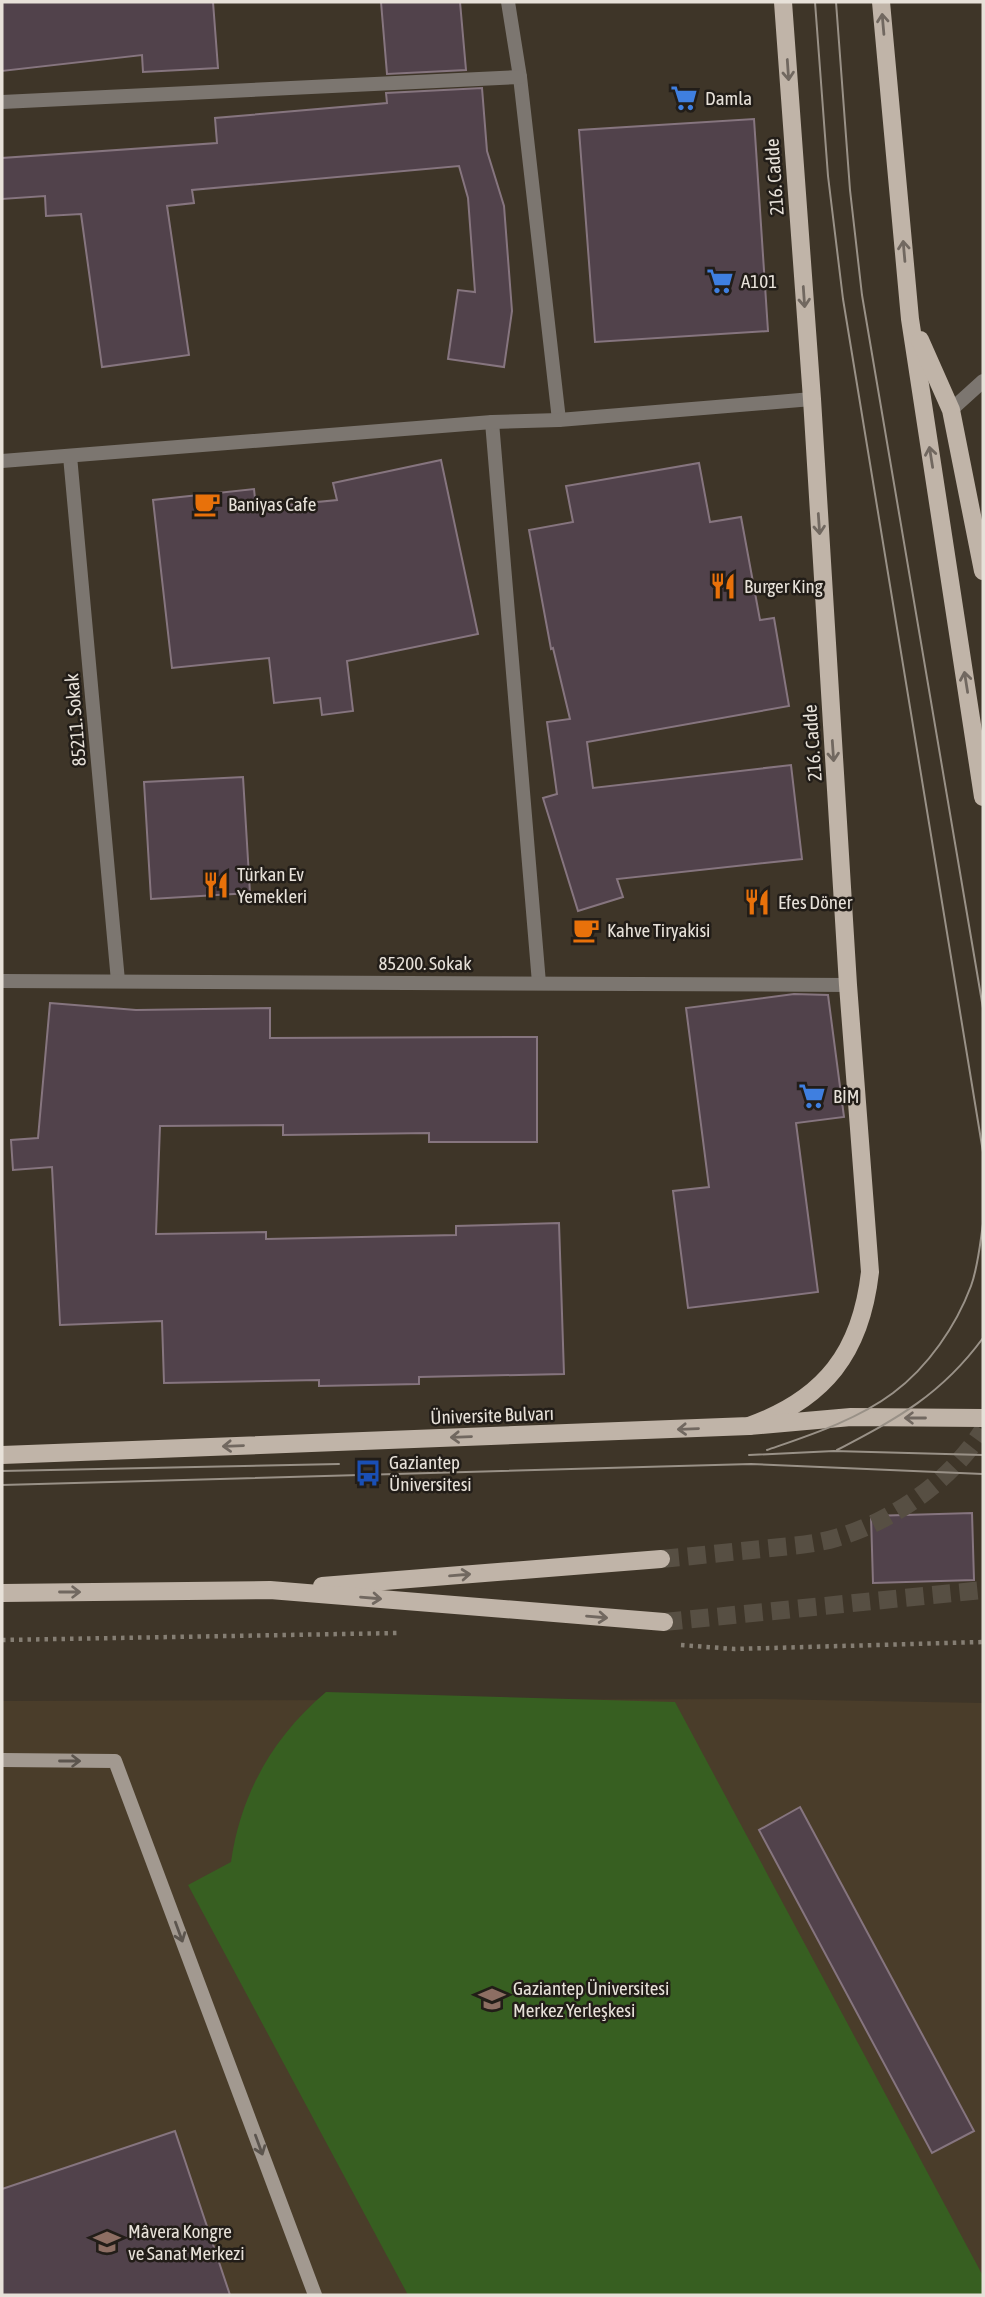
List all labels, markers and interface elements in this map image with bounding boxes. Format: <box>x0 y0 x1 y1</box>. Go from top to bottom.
one-way arrow <box>876 14 889 36</box>
one-way arrow <box>781 58 794 81</box>
supermarket icon: Damla <box>669 83 699 113</box>
place label: Damla <box>705 87 752 109</box>
street label: 216. Cadde <box>760 138 788 216</box>
one-way arrow <box>897 240 910 263</box>
supermarket icon: A101 <box>705 266 735 296</box>
place label: A101 <box>741 270 777 292</box>
one-way arrow <box>798 285 811 307</box>
one-way arrow <box>924 446 937 469</box>
cafe icon: Baniyas Cafe <box>192 489 222 519</box>
place label: Baniyas Cafe <box>228 493 316 515</box>
one-way arrow <box>813 512 826 535</box>
restaurant icon: Burger King <box>708 571 738 601</box>
place label: Burger King <box>744 575 824 597</box>
one-way arrow <box>959 671 972 693</box>
street label: 85211. Sokak <box>60 672 90 767</box>
street label: 216. Cadde <box>798 704 826 782</box>
one-way arrow <box>827 739 840 762</box>
place label: Türkan Ev Yemekleri <box>237 863 307 907</box>
restaurant icon: Türkan Ev Yemekleri <box>201 870 231 900</box>
restaurant icon: Efes Döner <box>742 887 772 917</box>
place label: Efes Döner <box>778 891 853 913</box>
cafe icon: Kahve Tiryakisi <box>571 915 601 945</box>
place label: Kahve Tiryakisi <box>607 919 711 941</box>
street label: 85200. Sokak <box>378 952 472 974</box>
supermarket icon: BİM <box>797 1081 827 1111</box>
place label: BİM <box>833 1085 860 1107</box>
street label: Üniversite Bulvarı <box>430 1402 554 1428</box>
one-way arrow <box>904 1411 927 1425</box>
one-way arrow <box>677 1422 700 1435</box>
one-way arrow <box>449 1431 472 1444</box>
one-way arrow <box>222 1440 245 1453</box>
place label: Gaziantep Üniversitesi <box>389 1451 472 1495</box>
bus stop icon: Gaziantep Üniversitesi <box>353 1458 383 1488</box>
one-way arrow <box>448 1568 471 1581</box>
one-way arrow <box>58 1585 81 1599</box>
one-way arrow <box>359 1592 381 1605</box>
one-way arrow <box>586 1611 608 1624</box>
one-way arrow <box>58 1754 81 1768</box>
one-way arrow <box>174 1920 186 1942</box>
place label: Gaziantep Üniversitesi Merkez Yerleşkesi <box>513 1977 669 2021</box>
school or university icon: Gaziantep Üniversitesi Merkez Yerleşkesi <box>477 1984 507 2014</box>
one-way arrow <box>253 2133 266 2155</box>
place label: Mâvera Kongre ve Sanat Merkezi <box>128 2220 245 2264</box>
school or university icon: Mâvera Kongre ve Sanat Merkezi <box>92 2227 122 2257</box>

